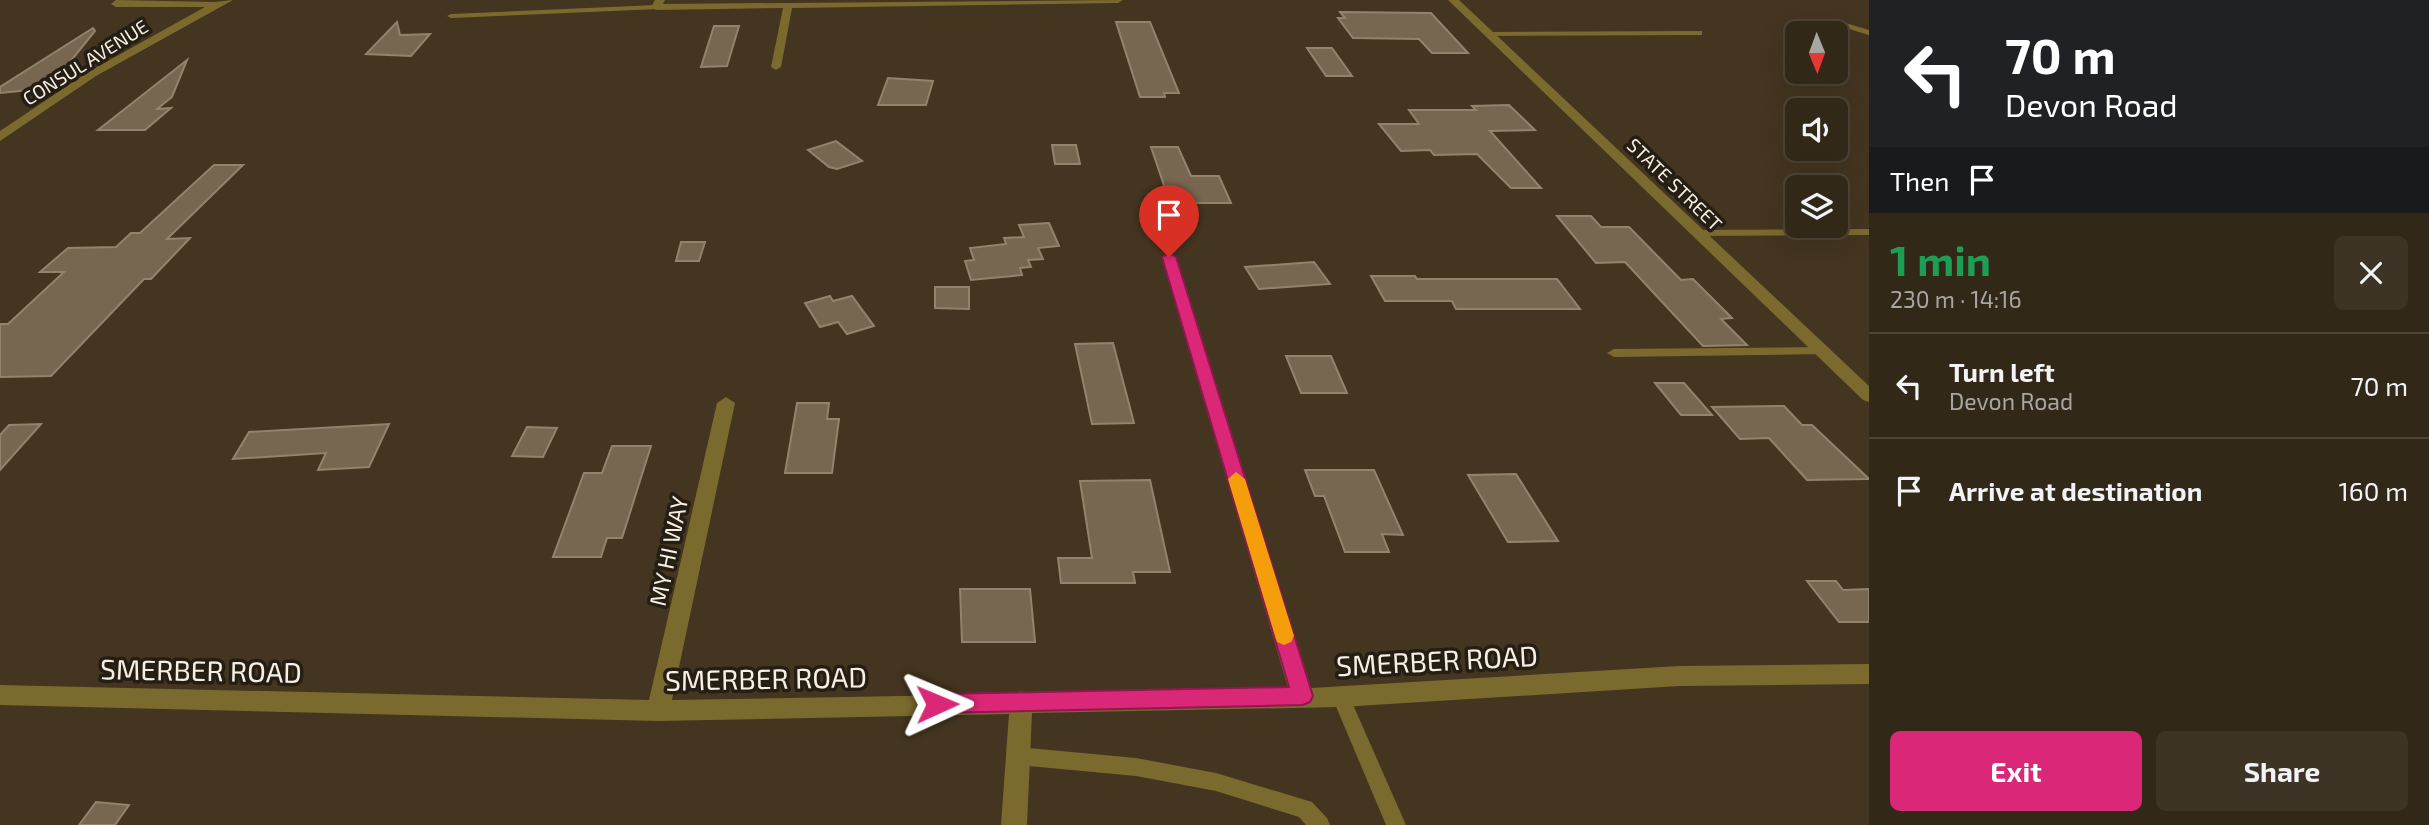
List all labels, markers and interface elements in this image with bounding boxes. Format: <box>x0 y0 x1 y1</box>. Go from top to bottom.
street label: CONSUL AVENUE <box>18 14 152 110</box>
north arrow <box>1785 21 1848 84</box>
map controls <box>1785 21 1848 238</box>
text: 70 m <box>2005 25 2116 84</box>
icon: left <box>1890 28 1981 119</box>
text: Devon Road <box>2005 85 2178 123</box>
button: sound <box>1785 98 1848 161</box>
street label: STATE STREET <box>1623 133 1727 235</box>
icon: arrive <box>1963 161 2001 199</box>
text: Then <box>1890 165 1949 196</box>
button: layers <box>1785 175 1848 238</box>
pin <box>1139 185 1199 257</box>
icon: arrive <box>1150 196 1188 234</box>
text: 1 min <box>1890 234 1991 284</box>
button: close <box>2334 236 2408 310</box>
text: 230 m · 14:16 <box>1890 285 2022 313</box>
text: Turn left <box>1949 356 2055 387</box>
icon: left <box>1890 367 1928 405</box>
text: 70 m <box>2350 370 2408 401</box>
text: Devon Road <box>1949 387 2073 415</box>
icon: arrive <box>1890 472 1928 510</box>
text: Arrive at destination <box>1949 475 2202 506</box>
text: 160 m <box>2339 475 2408 506</box>
street label: MY HI WAY <box>643 494 693 608</box>
street label: SMERBER ROAD <box>1335 638 1539 682</box>
street label: SMERBER ROAD <box>100 651 302 689</box>
street label: SMERBER ROAD <box>665 659 867 697</box>
position arrow <box>900 667 974 741</box>
button: Exit <box>1890 731 2142 811</box>
button: Share <box>2156 731 2408 811</box>

